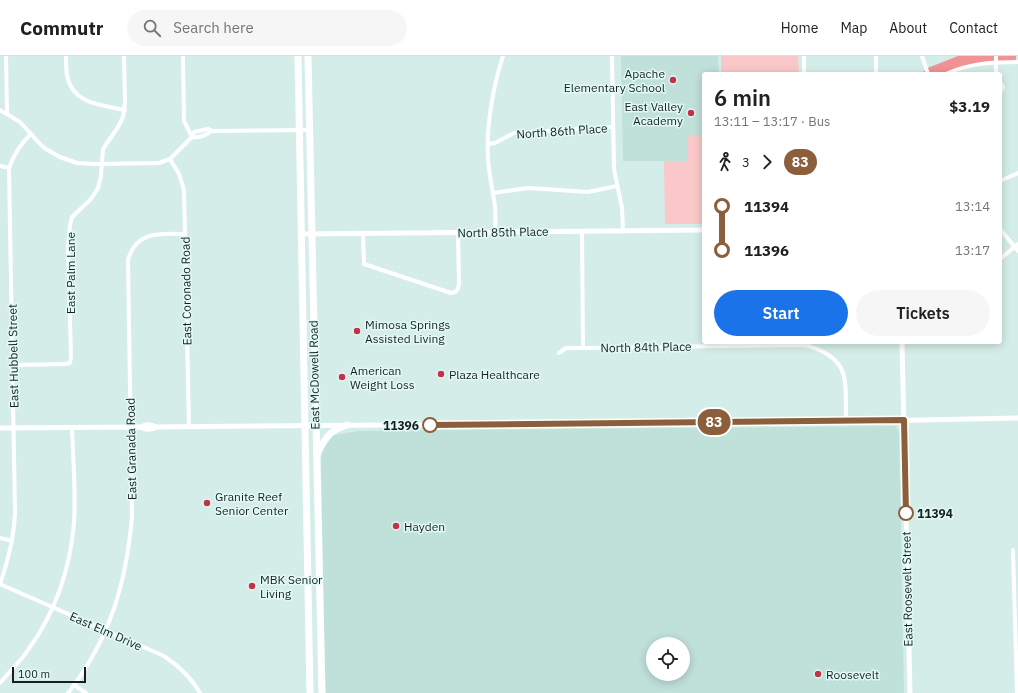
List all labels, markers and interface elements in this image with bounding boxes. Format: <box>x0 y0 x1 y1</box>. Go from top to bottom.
search box <box>127 10 407 46</box>
text: Commutr <box>20 16 103 40</box>
icon: search <box>141 17 163 39</box>
text: Search here <box>173 18 254 37</box>
text: Home <box>781 19 818 37</box>
text: Map <box>840 19 867 37</box>
text: About <box>889 19 927 37</box>
text: Contact <box>949 19 998 37</box>
place label: Apache Elementary School <box>564 66 665 95</box>
marker: Apache Elementary School <box>668 75 678 85</box>
text: 6 min <box>714 83 771 112</box>
text: $3.19 <box>949 97 990 116</box>
place label: East Valley Academy <box>624 99 683 128</box>
marker: East Valley Academy <box>686 108 696 118</box>
text: 13:11 – 13:17 · Bus <box>714 113 830 130</box>
street label: North 86th Place <box>516 120 608 142</box>
icon: walk <box>714 151 736 173</box>
icon: forward <box>756 151 778 173</box>
text: 83 <box>792 153 809 171</box>
text: 3 <box>742 154 750 171</box>
text: 11394 <box>744 197 789 216</box>
text: 13:14 <box>955 198 990 215</box>
street label: North 85th Place <box>457 224 549 240</box>
street label: East Palm Lane <box>63 232 78 314</box>
street label: East Coronado Road <box>178 236 194 346</box>
text: 11396 <box>744 241 789 260</box>
text: 13:17 <box>955 242 990 259</box>
button: Start <box>714 290 848 336</box>
button: Tickets <box>856 290 990 336</box>
street label: East Hubbell Street <box>5 304 21 408</box>
place label: Mimosa Springs Assisted Living <box>365 317 451 346</box>
street label: East McDowell Road <box>306 320 322 430</box>
marker: Mimosa Springs Assisted Living <box>352 326 362 336</box>
street label: North 84th Place <box>600 339 692 355</box>
place label: American Weight Loss <box>350 363 415 392</box>
place label: Plaza Healthcare <box>449 367 540 382</box>
marker: Plaza Healthcare <box>436 369 446 379</box>
marker: American Weight Loss <box>337 372 347 382</box>
street label: East Granada Road <box>123 398 139 500</box>
line badge: 83 <box>696 409 732 435</box>
text: 83 <box>706 413 722 431</box>
marker: 11396 <box>422 417 438 433</box>
place label: 11396 <box>383 418 419 433</box>
place label: Granite Reef Senior Center <box>215 489 289 518</box>
marker: Granite Reef Senior Center <box>202 498 212 508</box>
marker: 11394 <box>898 505 914 521</box>
place label: 11394 <box>917 506 953 521</box>
place label: Hayden <box>404 519 445 534</box>
marker: Hayden <box>391 521 401 531</box>
street label: East Roosevelt Street <box>898 531 916 647</box>
place label: MBK Senior Living <box>260 572 323 601</box>
marker: MBK Senior Living <box>247 581 257 591</box>
street label: East Elm Drive <box>67 608 145 654</box>
map controls <box>646 637 690 681</box>
button: locate <box>646 637 690 681</box>
scale bar <box>12 665 86 684</box>
text: 100 m <box>18 667 50 681</box>
place label: Roosevelt <box>826 667 879 682</box>
marker: Roosevelt <box>813 669 823 679</box>

